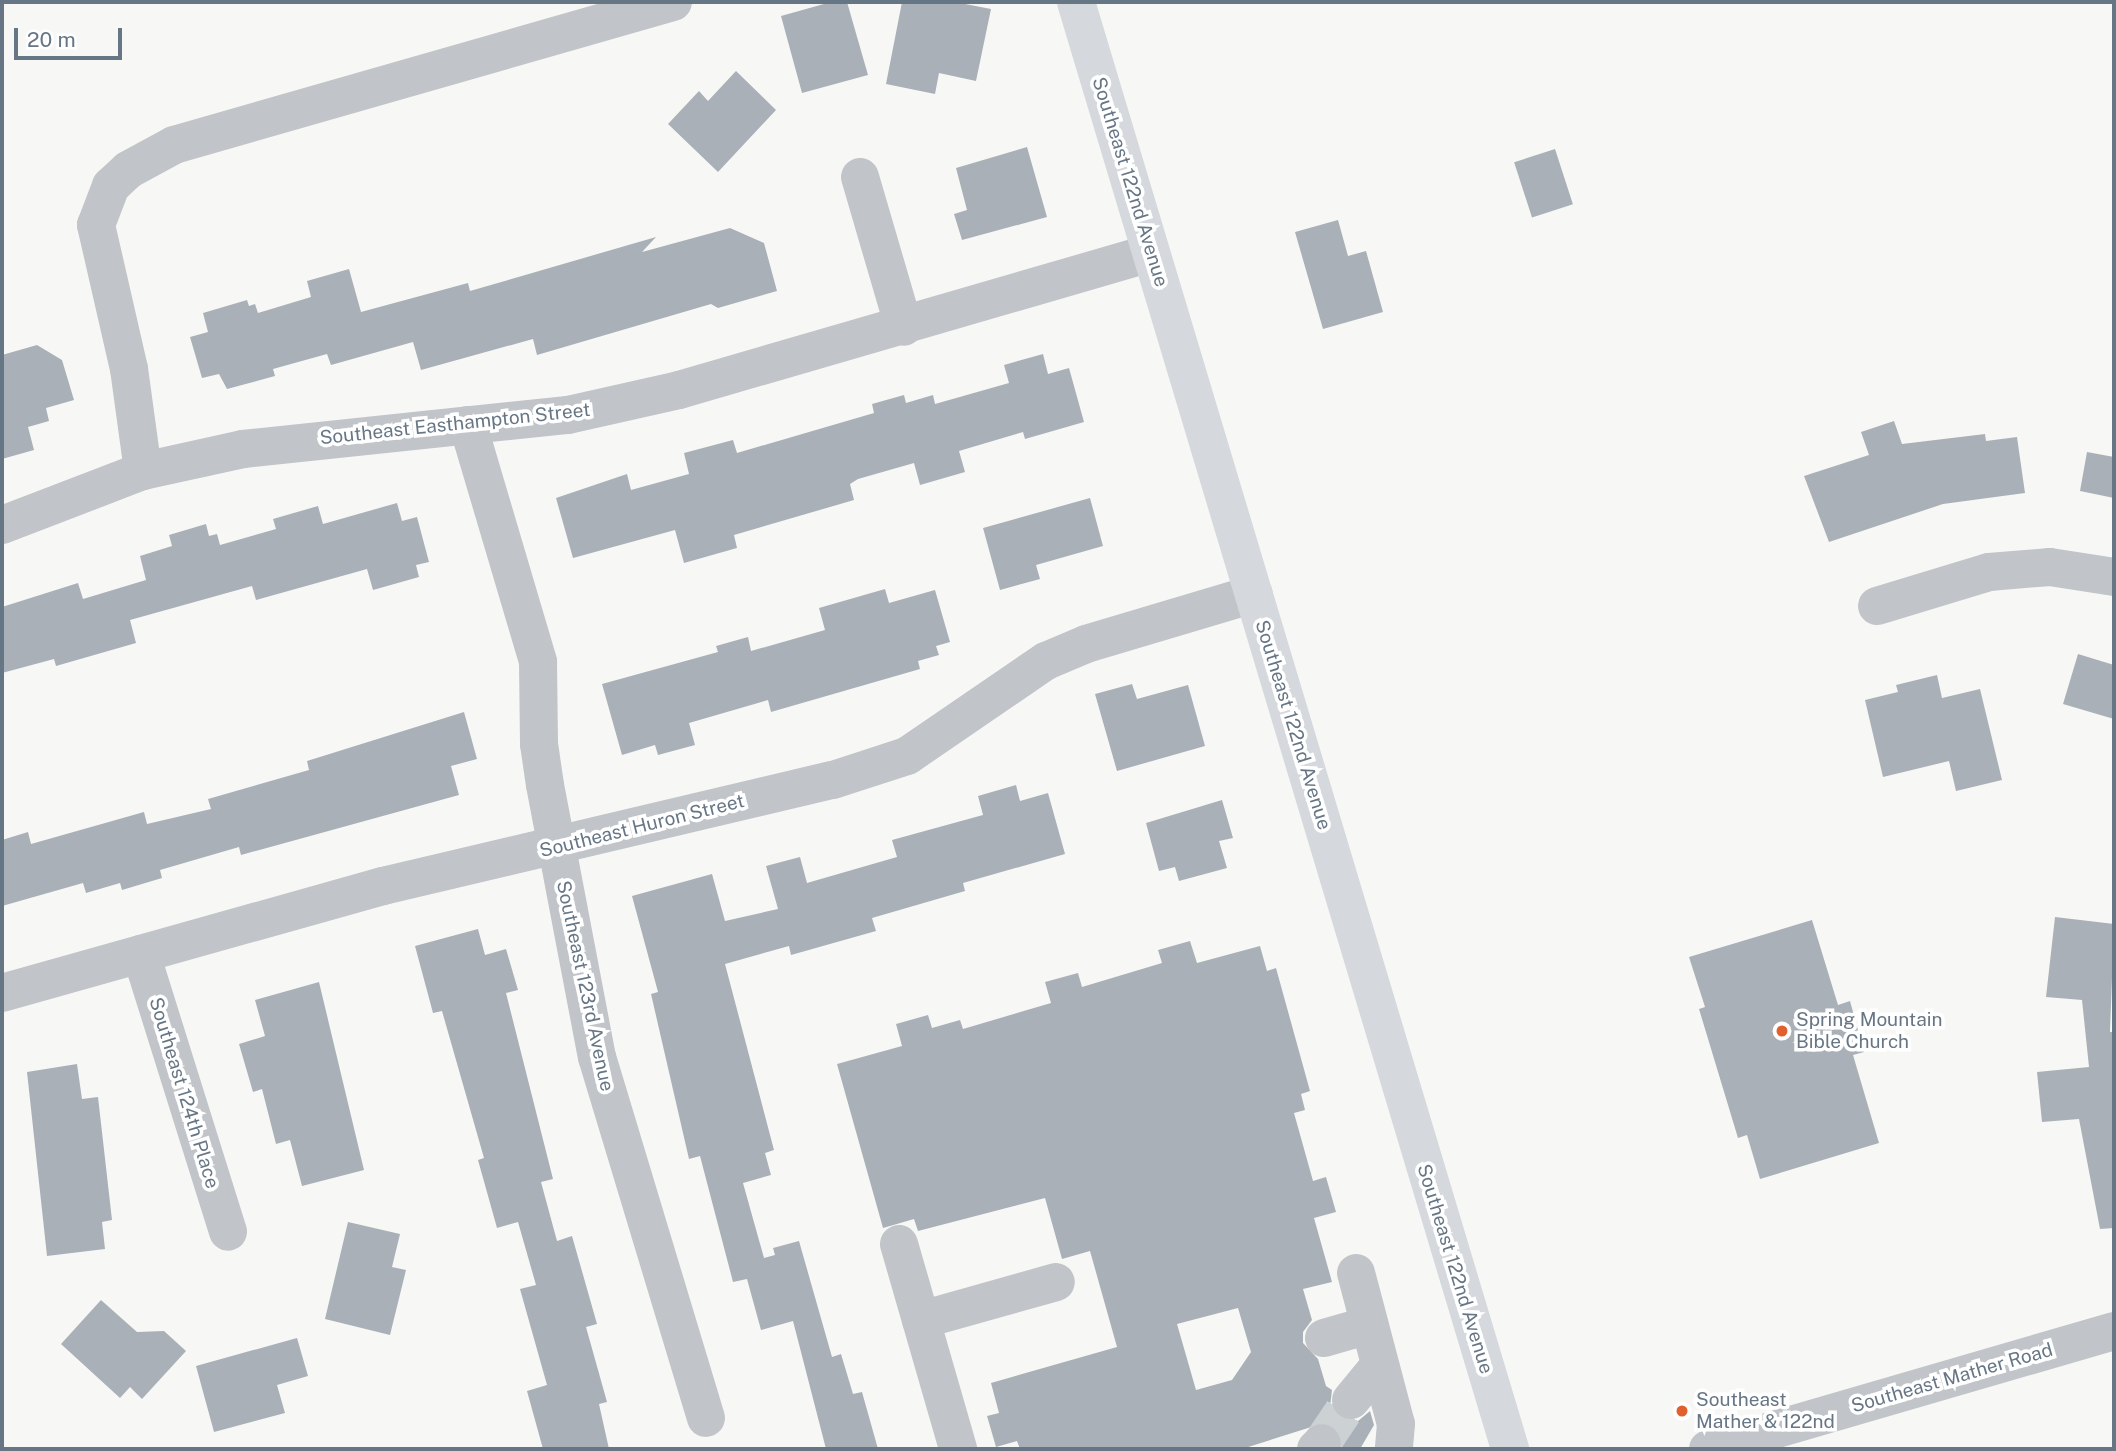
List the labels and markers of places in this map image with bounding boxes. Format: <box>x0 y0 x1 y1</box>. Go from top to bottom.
place label: Spring Mountain Bible Church <box>1796 1009 1942 1053</box>
marker: Spring Mountain Bible Church <box>1774 1023 1790 1039</box>
place label: Southeast Mather & 122nd <box>1696 1389 1835 1433</box>
marker: Southeast Mather & 122nd <box>1674 1403 1690 1419</box>

